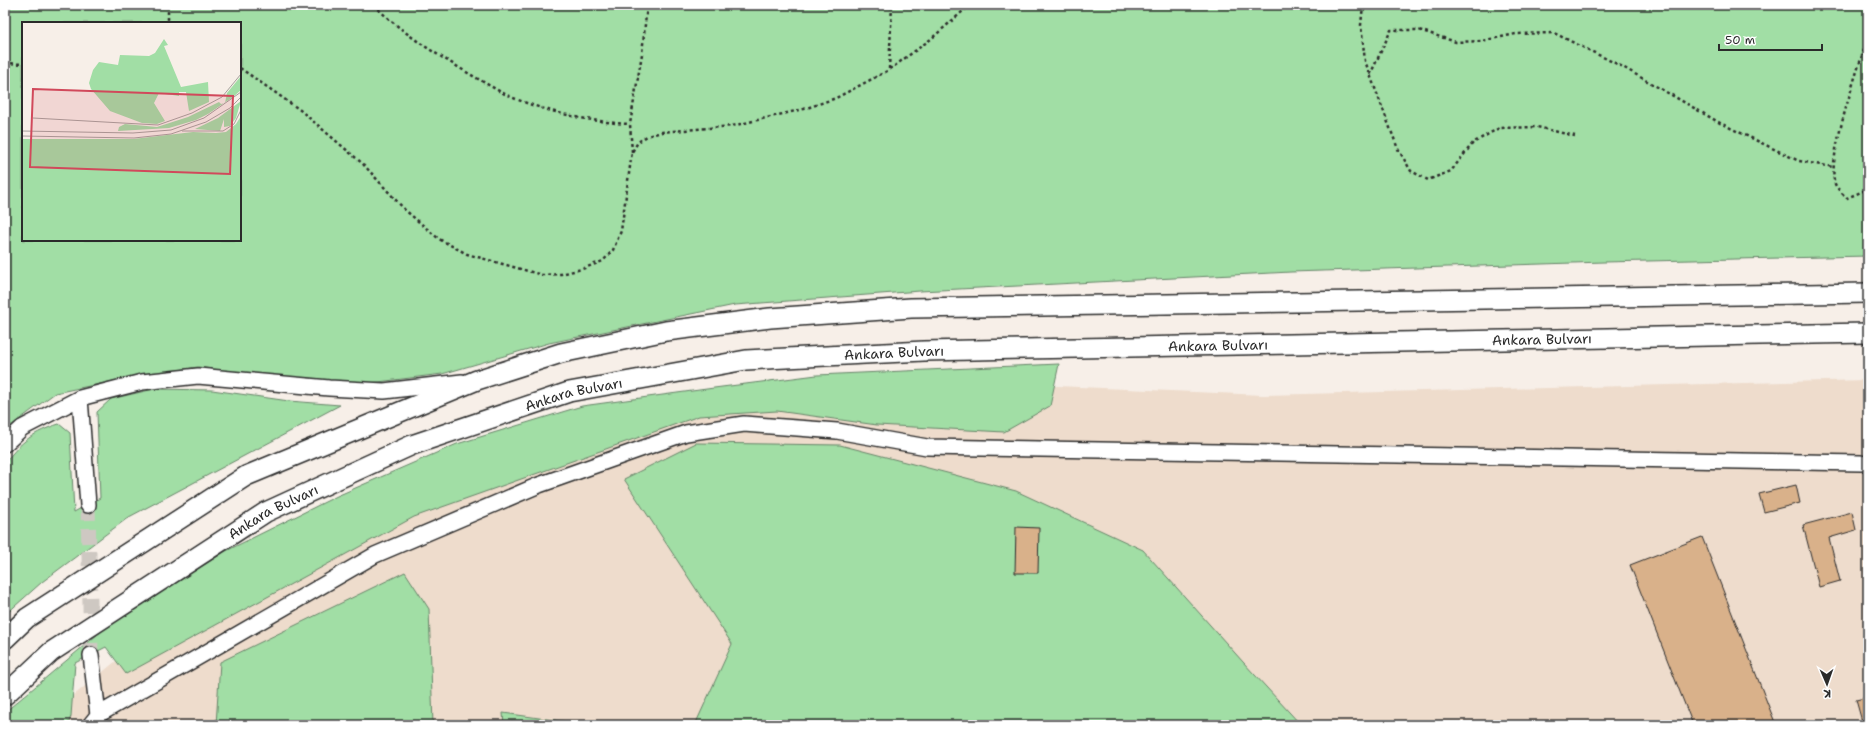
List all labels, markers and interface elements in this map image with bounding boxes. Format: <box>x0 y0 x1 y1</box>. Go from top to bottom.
inset map <box>22 22 241 241</box>
scale bar <box>1719 26 1822 52</box>
text: 50 m <box>1725 32 1755 48</box>
street label: Ankara Bulvarı <box>1492 329 1592 349</box>
street label: Ankara Bulvarı <box>1168 335 1268 355</box>
street label: Ankara Bulvarı <box>844 342 944 364</box>
street label: Ankara Bulvarı <box>523 373 624 415</box>
street label: Ankara Bulvarı <box>225 480 321 543</box>
north arrow <box>1807 664 1847 704</box>
text: K <box>1823 686 1831 701</box>

